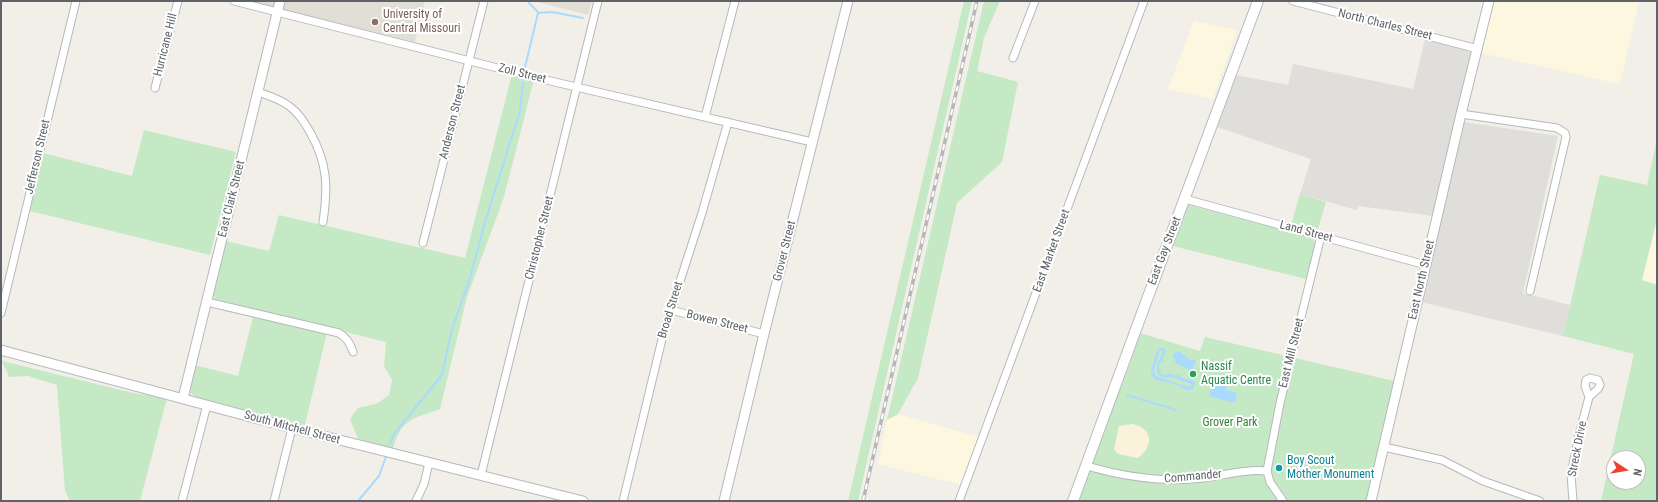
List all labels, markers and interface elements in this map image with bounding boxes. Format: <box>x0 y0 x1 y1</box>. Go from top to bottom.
street label: North Charles Street <box>1337 6 1433 44</box>
place label: University of Central Missouri <box>383 8 460 36</box>
street label: Hurricane Hill <box>151 12 181 78</box>
marker: University of Central Missouri <box>370 17 380 27</box>
street label: Zoll Street <box>497 61 547 87</box>
street label: Anderson Street <box>437 83 469 161</box>
street label: Jefferson Street <box>22 118 54 196</box>
street label: East Clark Street <box>215 159 249 239</box>
street label: Christopher Street <box>523 195 557 281</box>
street label: East Market Street <box>1030 208 1074 294</box>
street label: East Gay Street <box>1145 215 1185 287</box>
street label: Land Street <box>1278 218 1334 246</box>
street label: Grover Street <box>771 219 799 283</box>
street label: East North Street <box>1406 239 1438 321</box>
street label: Broad Street <box>656 280 686 340</box>
street label: Bowen Street <box>685 307 749 337</box>
street label: East Mill Street <box>1276 316 1308 390</box>
place label: Nassif Aquatic Centre <box>1201 360 1271 388</box>
marker: Nassif Aquatic Centre <box>1188 369 1198 379</box>
street label: South Mitchell Street <box>242 408 342 448</box>
park label: Grover Park <box>1202 416 1258 430</box>
street label: Streck Drive <box>1566 420 1590 478</box>
north arrow <box>1606 450 1646 490</box>
place label: Boy Scout Mother Monument <box>1287 454 1374 482</box>
marker: Boy Scout Mother Monument <box>1274 463 1284 473</box>
street label: Commander <box>1164 467 1222 487</box>
text: N <box>1630 468 1644 477</box>

